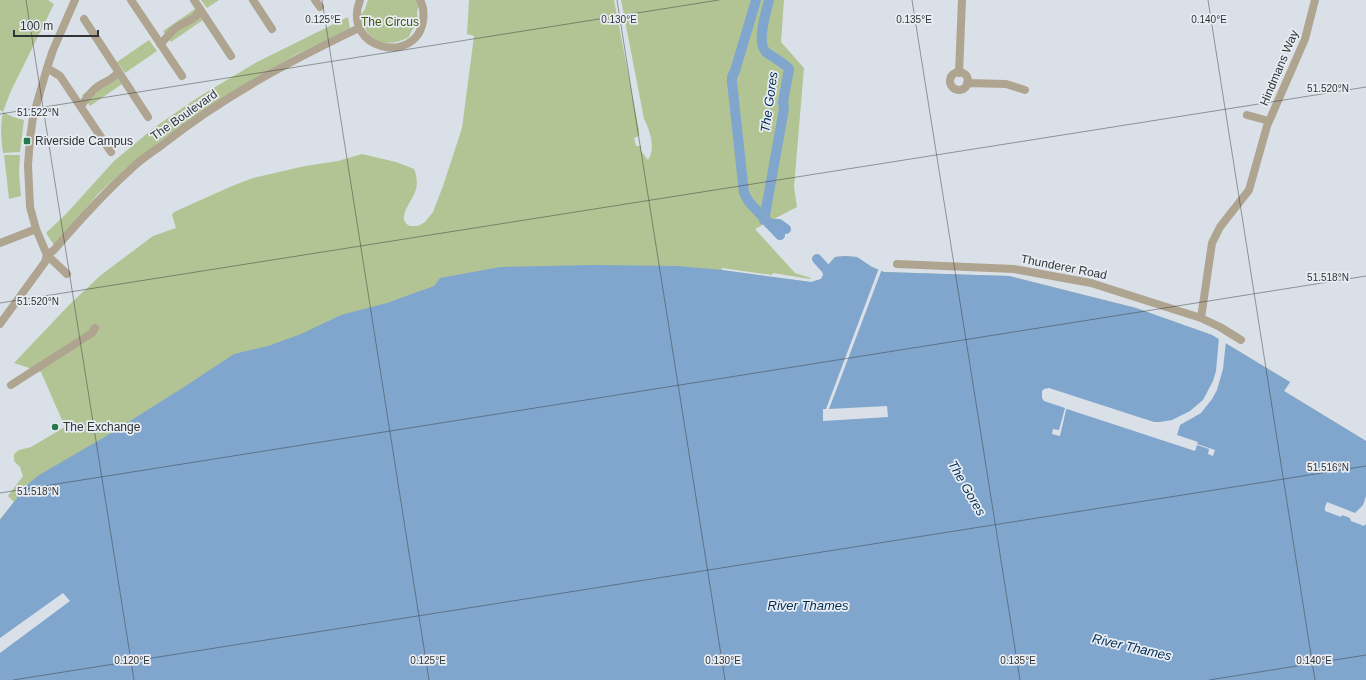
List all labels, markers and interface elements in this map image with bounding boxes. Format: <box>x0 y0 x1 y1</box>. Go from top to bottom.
scale bar <box>14 12 98 38</box>
text: 0.125°E <box>305 14 341 25</box>
text: 0.130°E <box>601 14 637 25</box>
text: 0.135°E <box>896 14 932 25</box>
text: 0.140°E <box>1191 14 1227 25</box>
park label: The Circus <box>361 15 419 29</box>
text: 100 m <box>20 19 53 33</box>
street label: Hindmans Way <box>1257 28 1301 108</box>
water label: The Gores <box>757 70 781 133</box>
text: 51.520°N <box>1307 83 1349 94</box>
street label: The Boulevard <box>148 87 220 143</box>
text: 51.522°N <box>17 107 59 118</box>
place label: Riverside Campus <box>35 134 133 148</box>
marker: Riverside Campus <box>22 136 32 146</box>
street label: Thunderer Road <box>1020 252 1108 282</box>
text: 51.518°N <box>1307 272 1349 283</box>
text: 51.520°N <box>17 296 59 307</box>
place label: The Exchange <box>63 420 141 434</box>
marker: The Exchange <box>50 422 60 432</box>
water label: The Gores <box>945 458 989 519</box>
text: 51.516°N <box>1307 462 1349 473</box>
text: 51.518°N <box>17 486 59 497</box>
water label: River Thames <box>768 598 849 613</box>
water label: River Thames <box>1091 631 1174 664</box>
text: 0.120°E <box>114 655 150 666</box>
text: 0.125°E <box>410 655 446 666</box>
text: 0.130°E <box>705 655 741 666</box>
text: 0.135°E <box>1000 655 1036 666</box>
text: 0.140°E <box>1296 655 1332 666</box>

